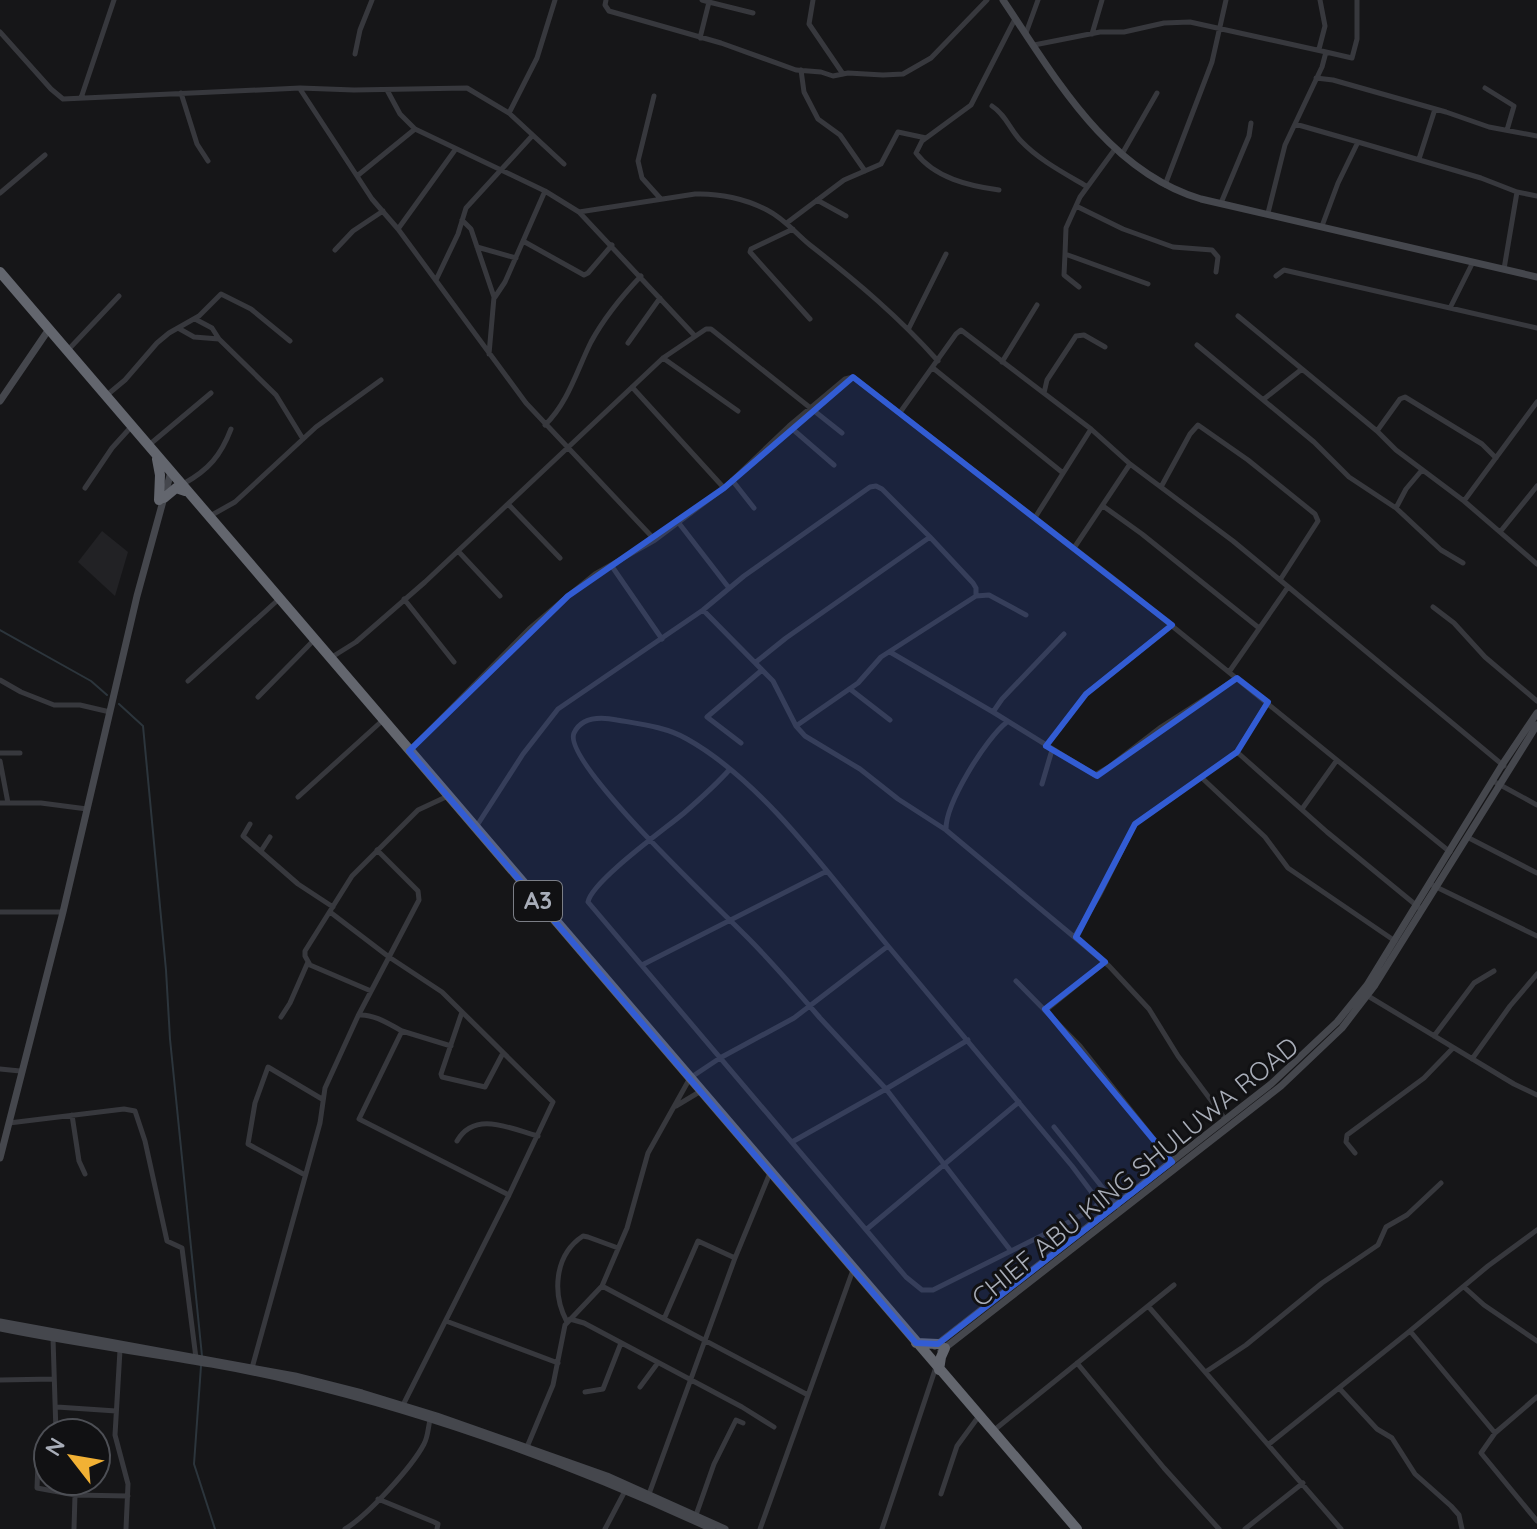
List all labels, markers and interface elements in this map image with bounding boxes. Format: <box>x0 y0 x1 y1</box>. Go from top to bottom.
road number: A3 <box>514 881 562 921</box>
street label: CHIEF ABU KING SHULUWA ROAD <box>965 1029 1305 1314</box>
north arrow <box>32 1417 112 1497</box>
text: N <box>39 1433 71 1461</box>

